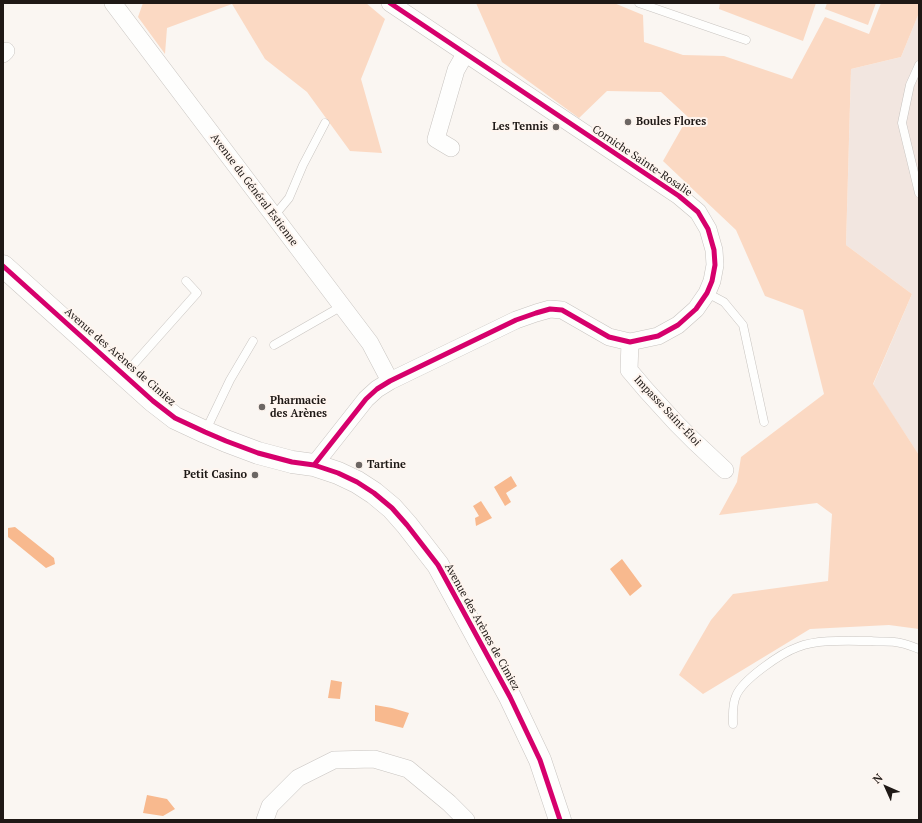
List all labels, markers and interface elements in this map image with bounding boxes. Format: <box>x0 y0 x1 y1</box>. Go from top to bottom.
place label: Boules Flores <box>636 115 706 129</box>
marker: Boules Flores <box>623 117 633 127</box>
place label: Les Tennis <box>492 120 548 134</box>
marker: Les Tennis <box>551 122 561 132</box>
street label: Corniche Sainte-Rosalie <box>590 123 694 199</box>
street label: Avenue du Général Estienne <box>207 131 301 249</box>
street label: Avenue des Arènes de Cimiez <box>62 305 178 409</box>
street label: Impasse Saint-Éloi <box>631 373 703 449</box>
place label: Pharmacie des Arènes <box>270 394 327 420</box>
marker: Pharmacie des Arènes <box>257 402 267 412</box>
place label: Tartine <box>367 458 406 472</box>
marker: Tartine <box>354 460 364 470</box>
place label: Petit Casino <box>183 468 247 482</box>
marker: Petit Casino <box>250 470 260 480</box>
street label: Avenue des Arènes de Cimiez <box>442 561 522 693</box>
north arrow <box>866 767 906 807</box>
text: N <box>870 771 885 786</box>

